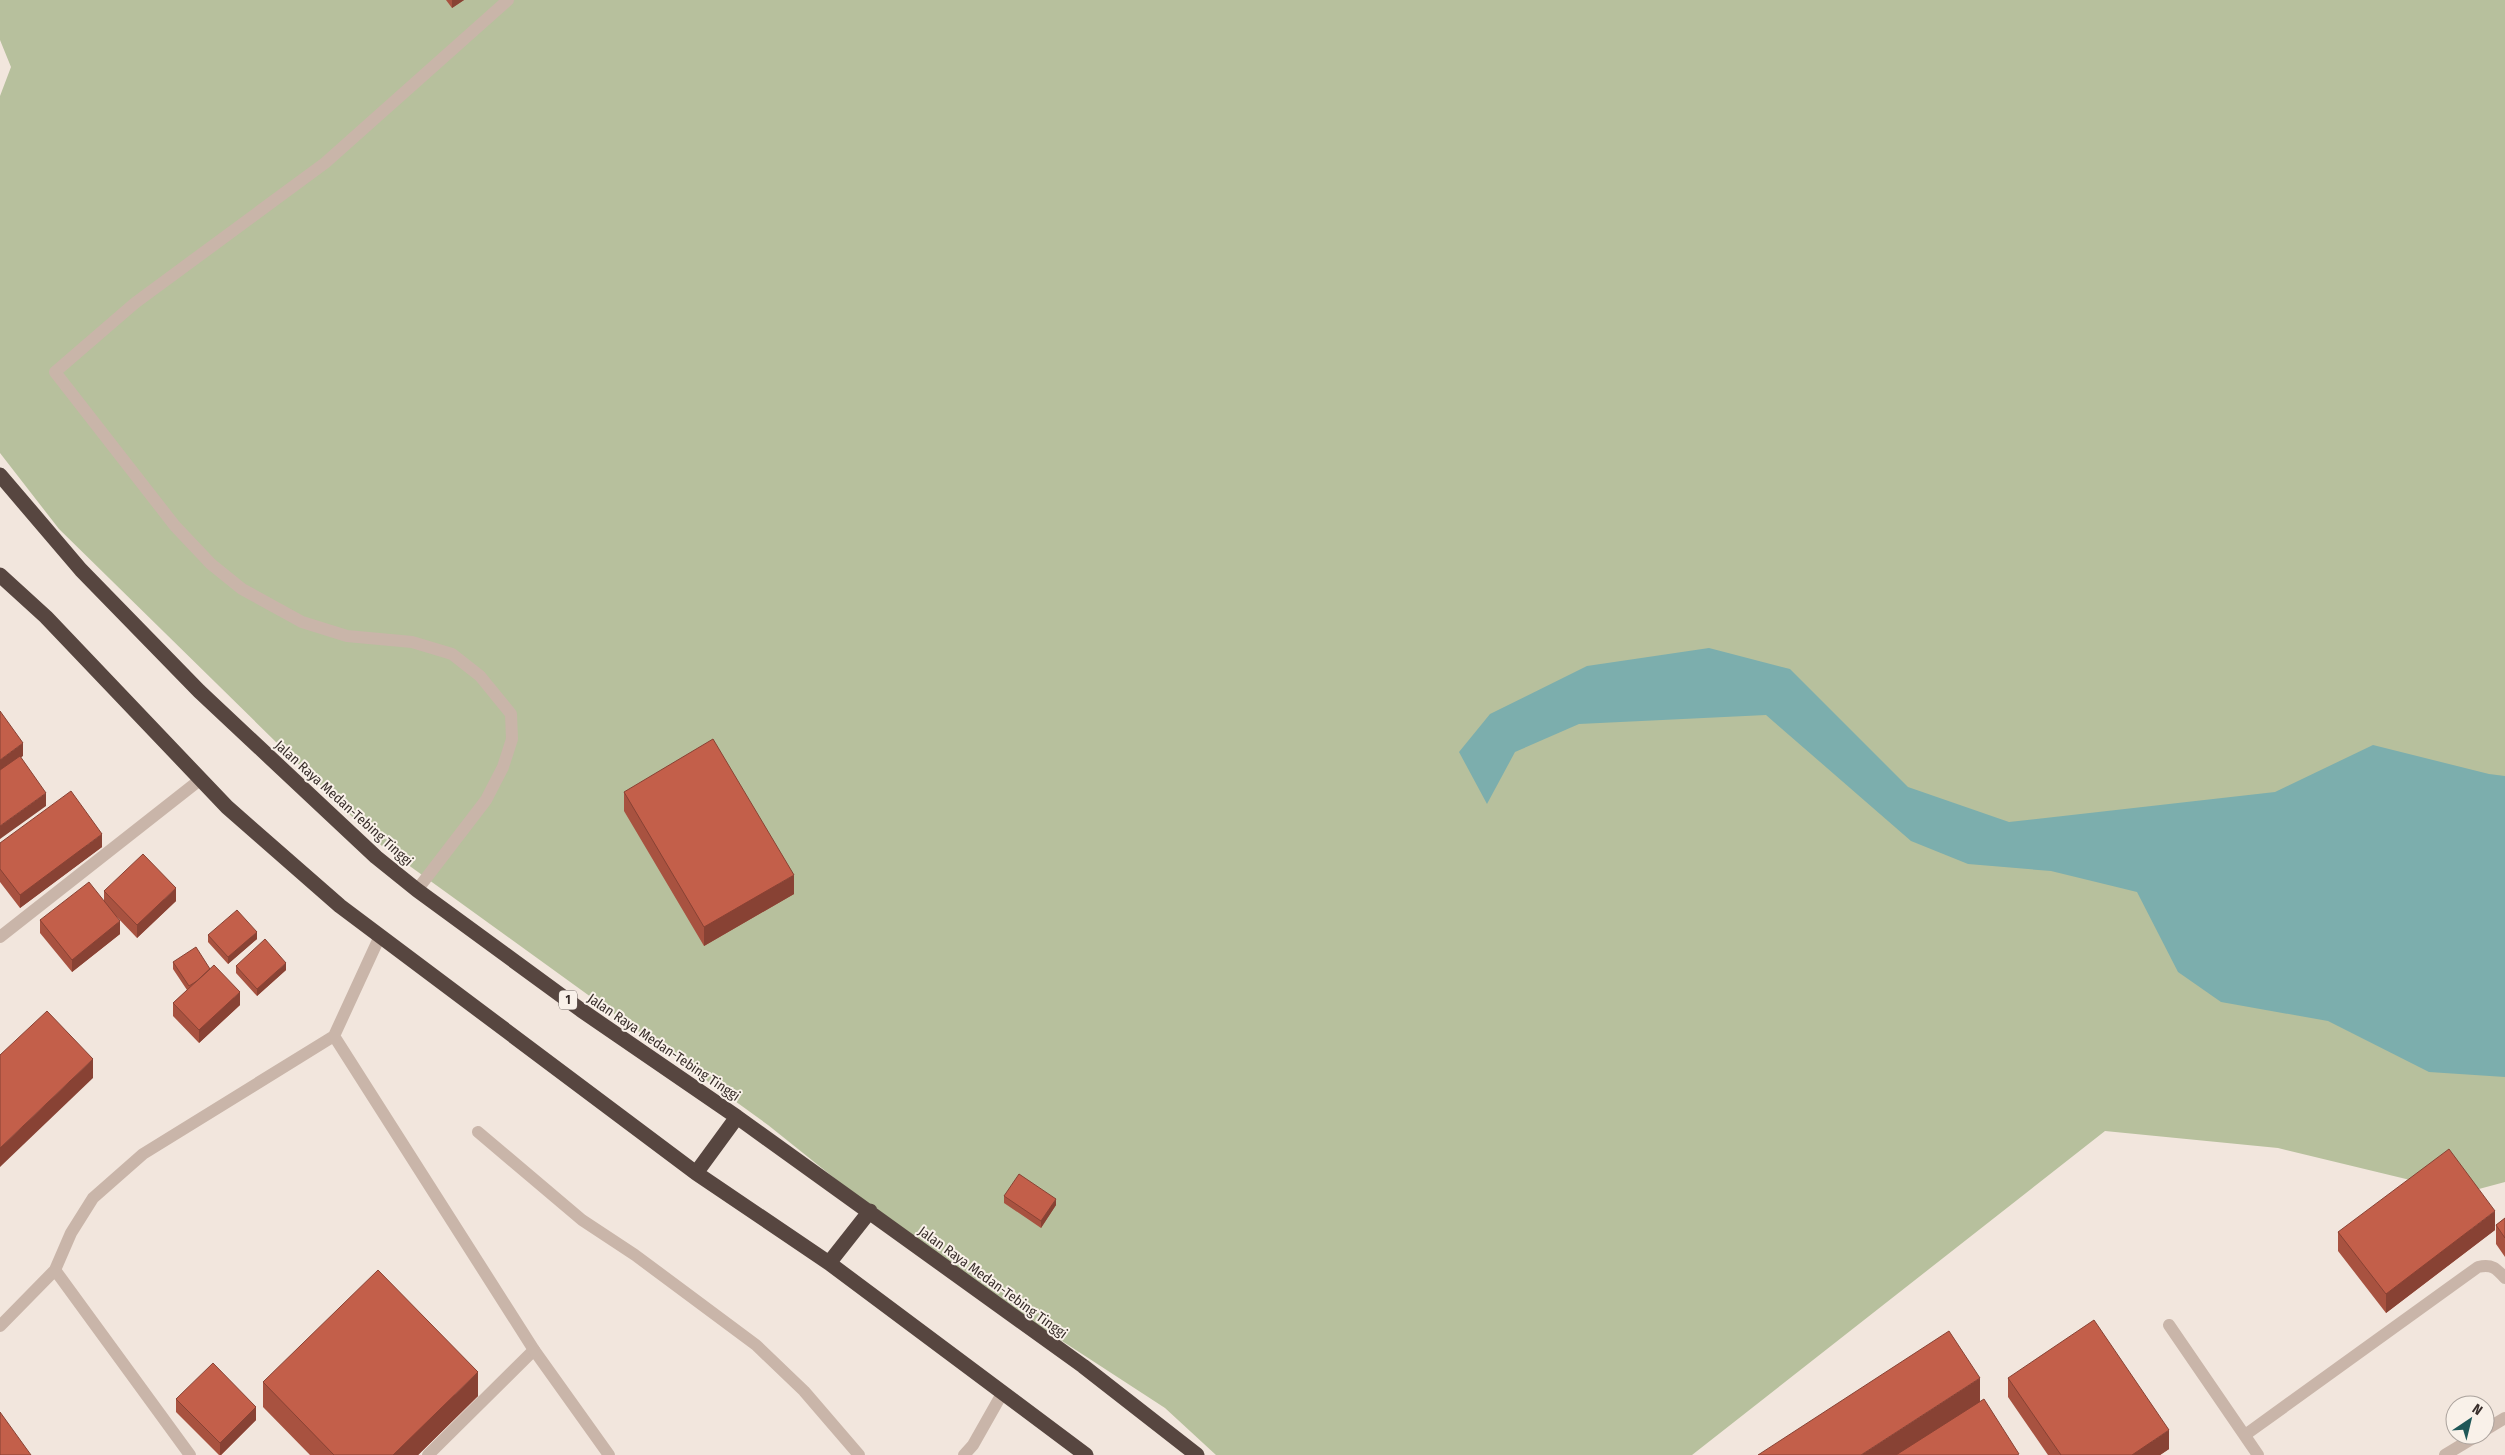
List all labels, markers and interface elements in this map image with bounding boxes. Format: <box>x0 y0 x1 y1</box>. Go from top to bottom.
street label: Jalan Raya Medan-Tebing Tinggi <box>271 737 416 870</box>
road number: 1 <box>559 990 577 1010</box>
street label: Jalan Raya Medan-Tebing Tinggi <box>584 990 743 1105</box>
street label: Jalan Raya Medan-Tebing Tinggi <box>915 1223 1071 1342</box>
north arrow <box>2445 1395 2495 1445</box>
text: N <box>2469 1400 2485 1419</box>

